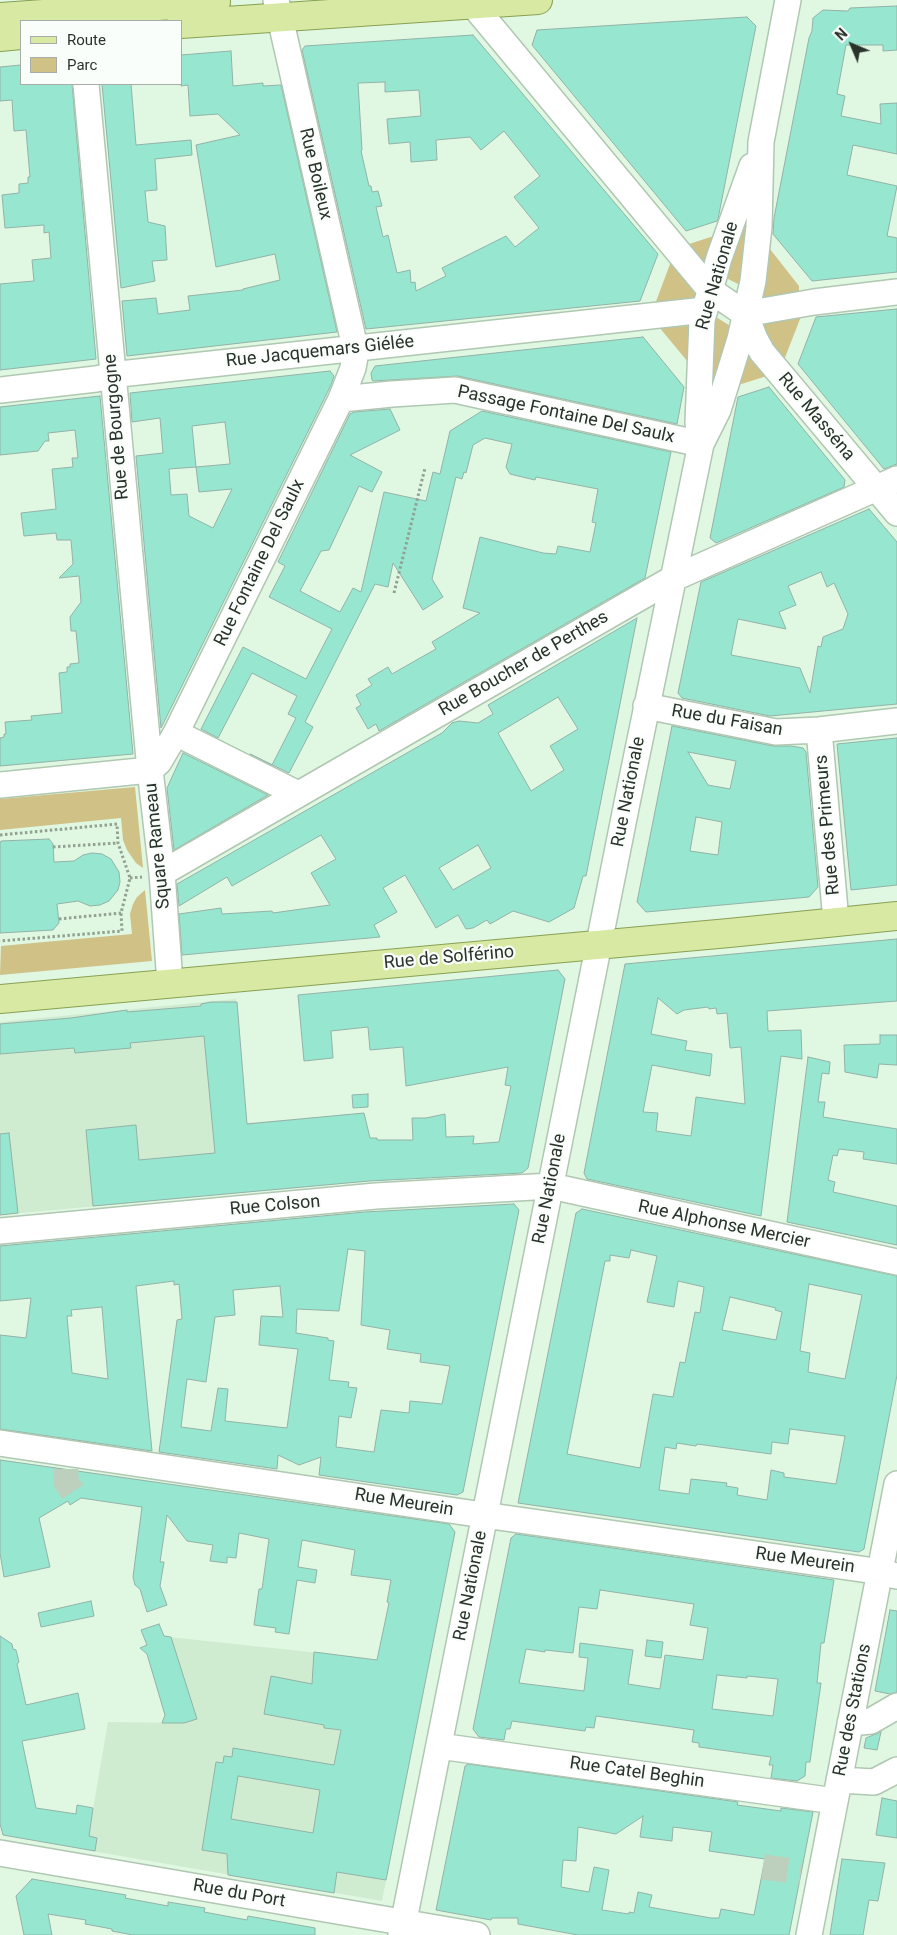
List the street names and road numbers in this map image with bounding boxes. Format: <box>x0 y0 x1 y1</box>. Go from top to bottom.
street label: Rue Boileux <box>294 126 336 222</box>
street label: Rue Nationale <box>692 219 744 333</box>
street label: Rue Jacquemars Giélée <box>225 331 415 373</box>
street label: Rue de Bourgogne <box>100 353 134 501</box>
street label: Rue Masséna <box>773 369 859 465</box>
street label: Passage Fontaine Del Saulx <box>455 381 677 449</box>
street label: Rue Fontaine Del Saulx <box>210 476 310 650</box>
street label: Rue Boucher de Perthes <box>435 607 613 721</box>
street label: Rue du Faisan <box>670 701 784 741</box>
street label: Rue Nationale <box>608 735 650 849</box>
street label: Rue des Primeurs <box>811 754 845 896</box>
street label: Square Rameau <box>141 782 175 910</box>
street label: Rue de Solférino <box>383 942 515 974</box>
street label: Rue Nationale <box>529 1132 571 1246</box>
street label: Rue Colson <box>229 1191 321 1221</box>
street label: Rue Alphonse Mercier <box>636 1196 812 1254</box>
street label: Rue Meurein <box>353 1485 455 1521</box>
street label: Rue Nationale <box>450 1529 492 1643</box>
street label: Rue Meurein <box>754 1543 856 1579</box>
street label: Rue des Stations <box>830 1642 876 1778</box>
street label: Rue Catel Beghin <box>568 1753 706 1793</box>
street label: Rue du Port <box>191 1875 287 1913</box>

